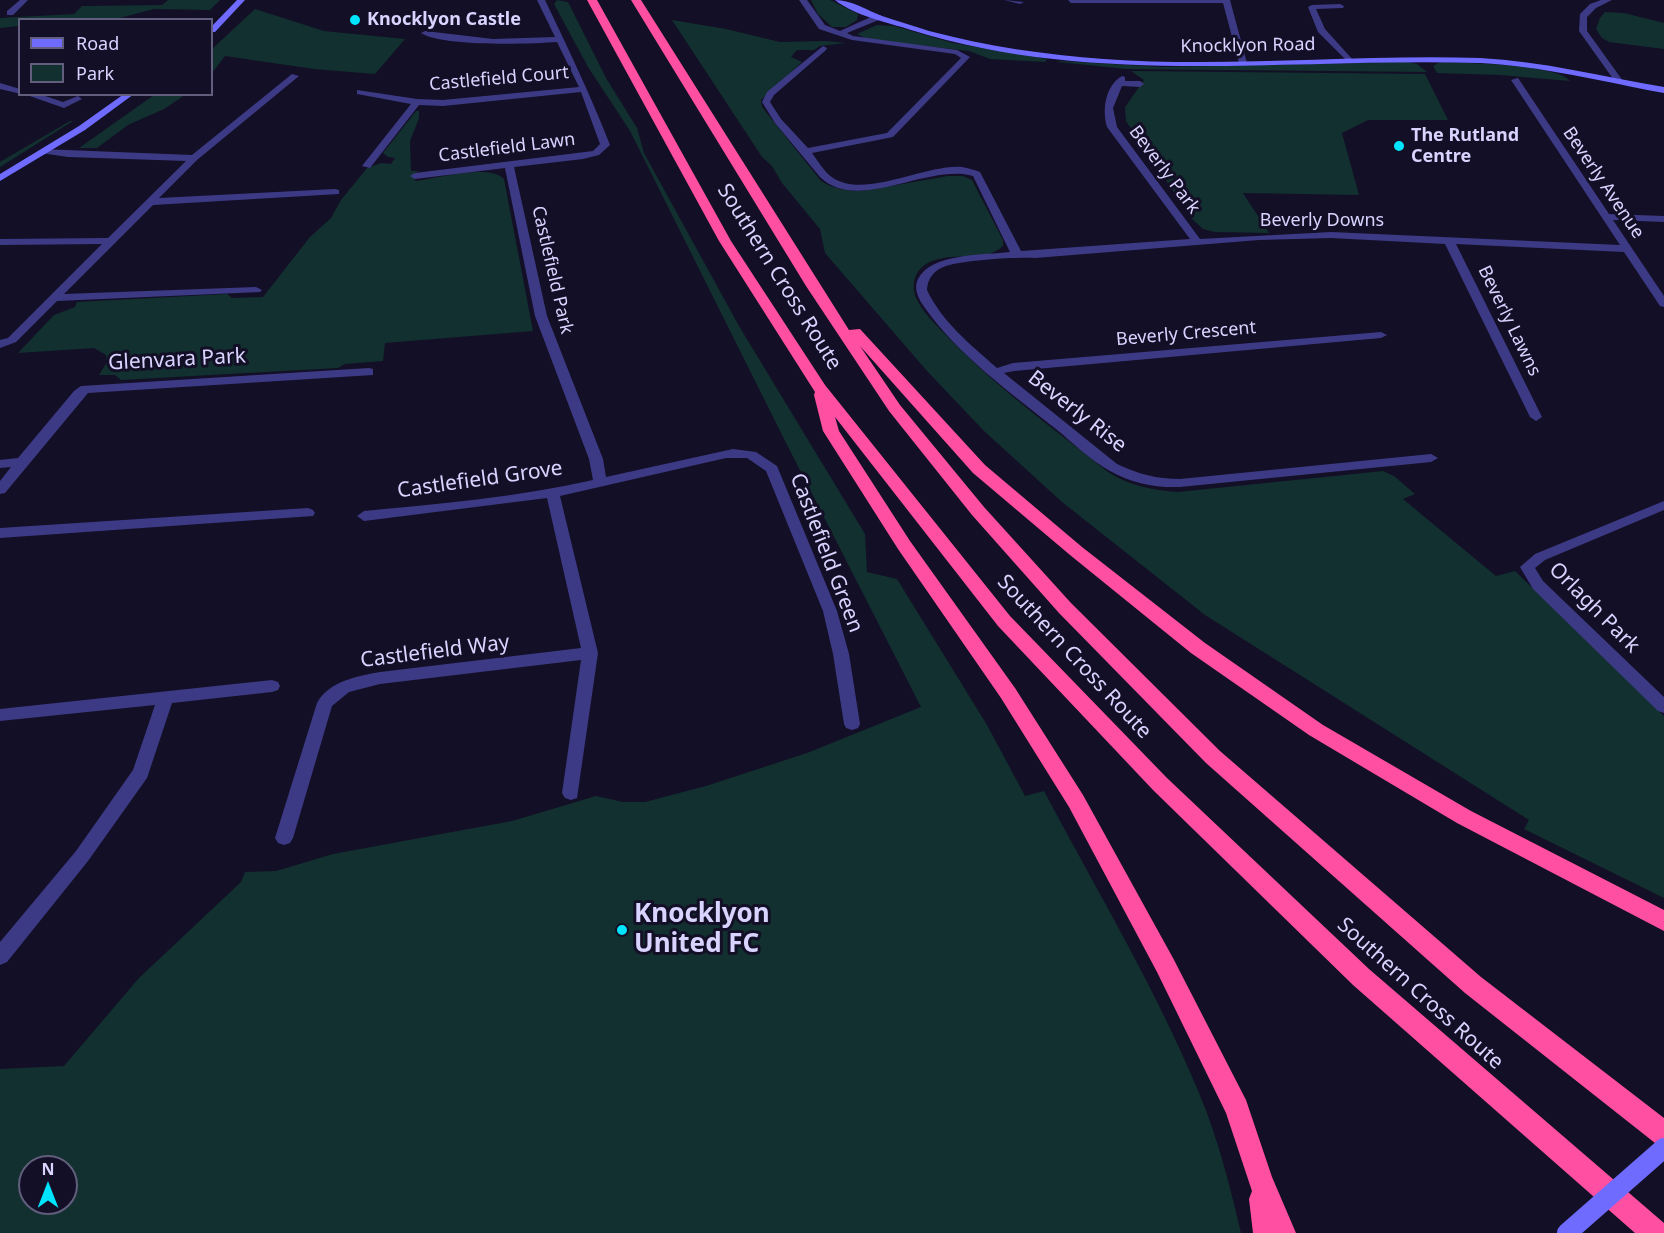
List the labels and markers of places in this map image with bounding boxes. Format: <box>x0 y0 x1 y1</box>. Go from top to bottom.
place label: Knocklyon Castle <box>367 9 521 31</box>
marker: Knocklyon Castle <box>348 13 362 27</box>
place label: The Rutland Centre <box>1411 125 1519 168</box>
marker: The Rutland Centre <box>1392 139 1406 153</box>
place label: Knocklyon United FC <box>634 899 770 960</box>
marker: Knocklyon United FC <box>615 923 629 937</box>

